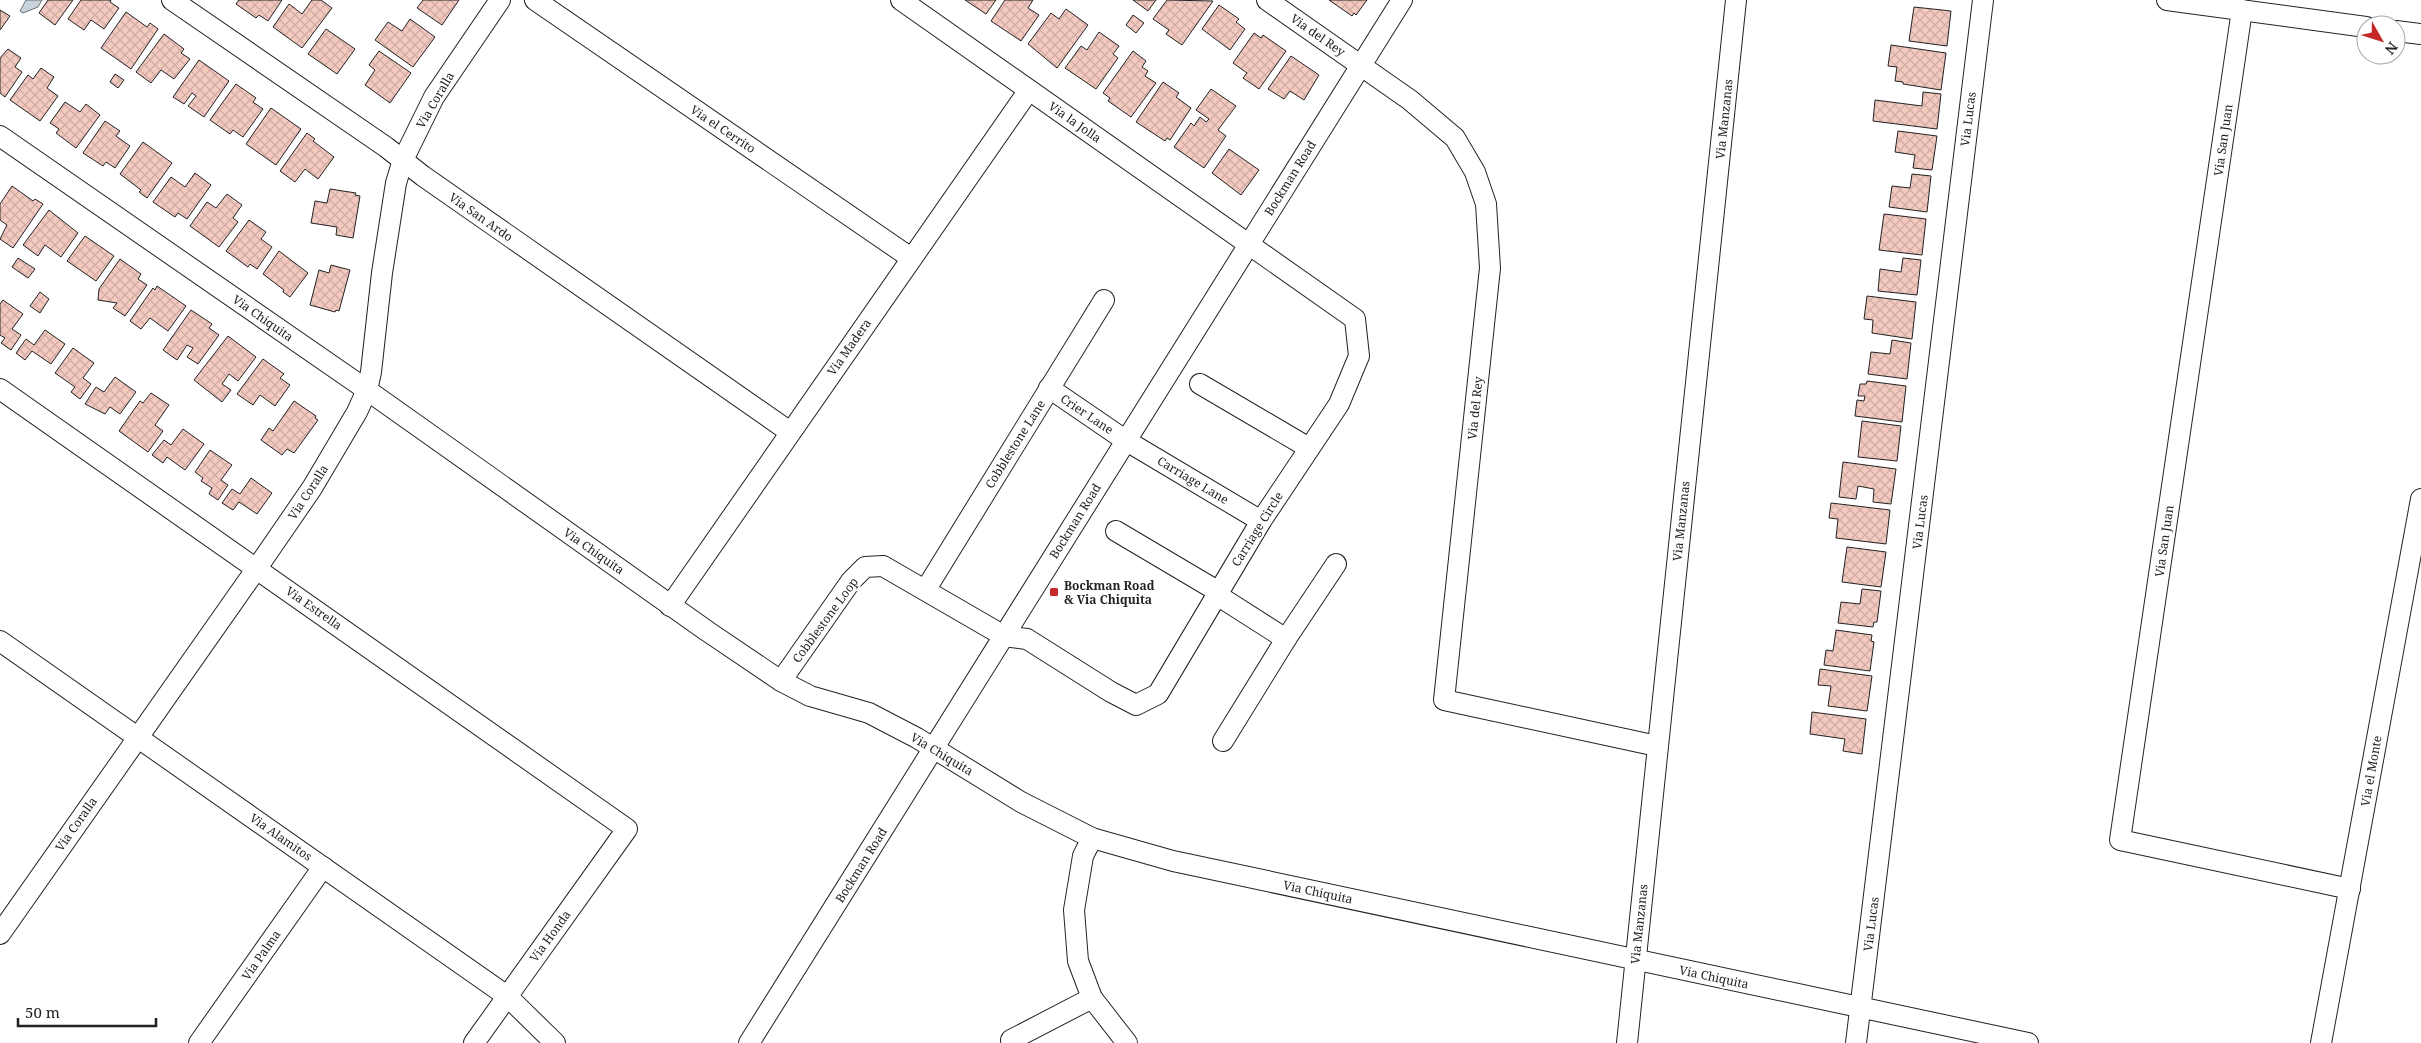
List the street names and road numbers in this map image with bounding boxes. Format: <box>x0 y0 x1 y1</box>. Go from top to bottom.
street label: Via del Rey <box>1287 10 1349 60</box>
street label: Via Coralla <box>412 68 458 131</box>
street label: Via Manzanas <box>1711 78 1737 160</box>
street label: Via Lucas <box>1956 91 1980 147</box>
street label: Via la Jolla <box>1045 98 1105 147</box>
street label: Via el Cerrito <box>687 101 759 157</box>
street label: Via San Juan <box>2210 103 2236 177</box>
street label: Bockman Road <box>1260 137 1320 219</box>
street label: Via San Ardo <box>446 189 516 245</box>
street label: Via Chiquita <box>229 291 297 345</box>
street label: Via Madera <box>823 315 875 379</box>
street label: Via del Rey <box>1463 375 1487 440</box>
street label: Crier Lane <box>1057 390 1117 438</box>
street label: Cobblestone Lane <box>981 396 1049 492</box>
street label: Carriage Lane <box>1154 452 1232 508</box>
street label: Via Coralla <box>284 461 332 523</box>
street label: Bockman Road <box>1045 480 1105 562</box>
street label: Via Manzanas <box>1668 480 1694 562</box>
street label: Carriage Circle <box>1227 488 1287 570</box>
street label: Via Lucas <box>1908 494 1932 550</box>
street label: Via San Juan <box>2151 504 2177 578</box>
street label: Via Chiquita <box>560 524 628 578</box>
street label: Cobblestone Loop <box>788 574 862 666</box>
street label: Via Estrella <box>282 582 346 634</box>
street label: Via Chiquita <box>907 729 977 780</box>
street label: Via el Monte <box>2356 734 2386 808</box>
street label: Via Coralla <box>51 793 101 854</box>
street label: Via Alamitos <box>246 809 316 865</box>
street label: Bockman Road <box>831 824 891 906</box>
street label: Via Chiquita <box>1282 876 1354 908</box>
street label: Via Manzanas <box>1626 883 1652 965</box>
street label: Via Lucas <box>1859 896 1883 952</box>
street label: Via Honda <box>525 906 575 965</box>
street label: Via Palma <box>238 926 285 983</box>
street label: Via Chiquita <box>1678 961 1750 993</box>

